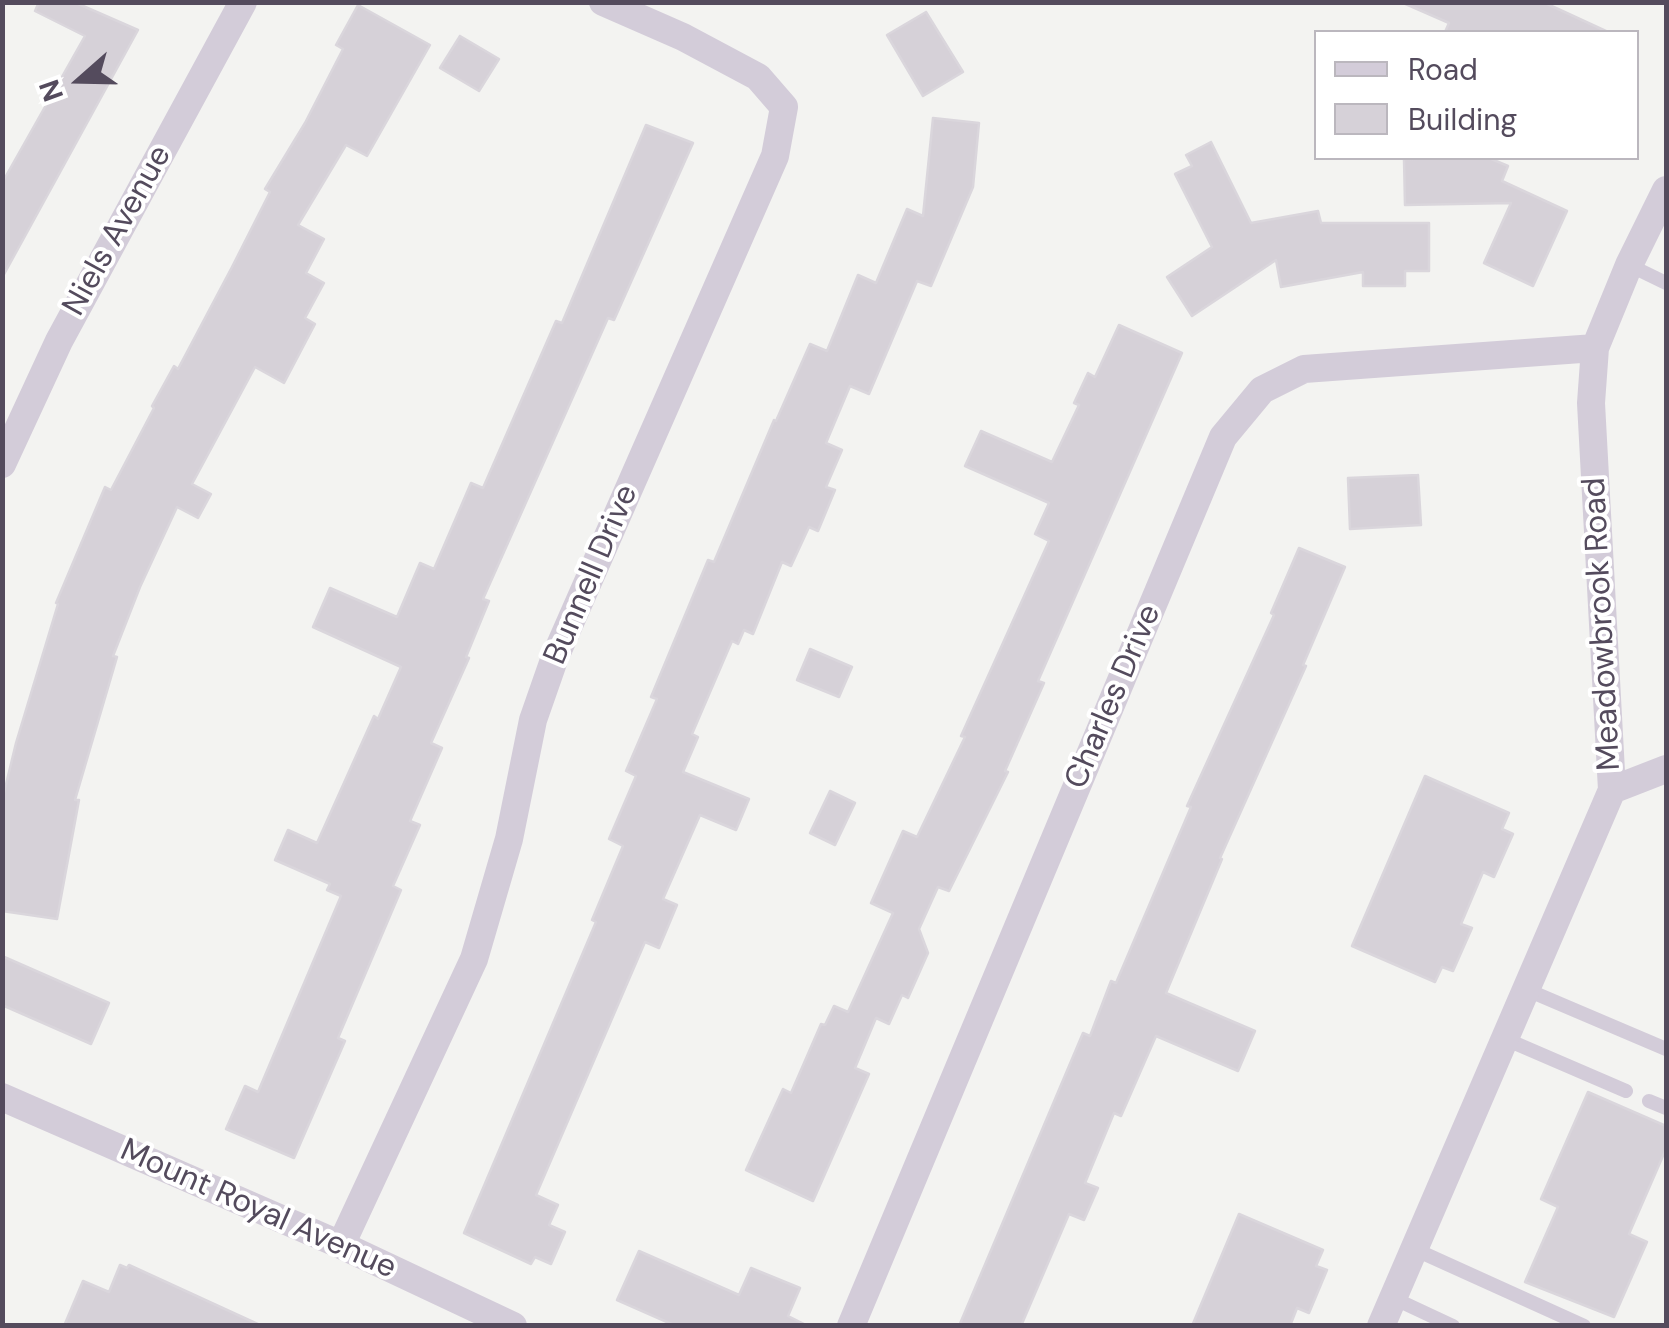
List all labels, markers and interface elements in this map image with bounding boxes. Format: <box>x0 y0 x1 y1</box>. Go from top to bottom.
north arrow <box>30 30 130 130</box>
legend <box>1314 30 1639 160</box>
text: Road <box>1408 50 1478 89</box>
text: N <box>30 75 72 106</box>
text: Building <box>1408 100 1517 139</box>
street label: Niels Avenue <box>56 139 180 323</box>
street label: Meadowbrook Road <box>1576 476 1630 772</box>
street label: Bunnell Drive <box>537 480 647 670</box>
street label: Charles Drive <box>1058 599 1170 795</box>
street label: Mount Royal Avenue <box>114 1132 402 1288</box>

